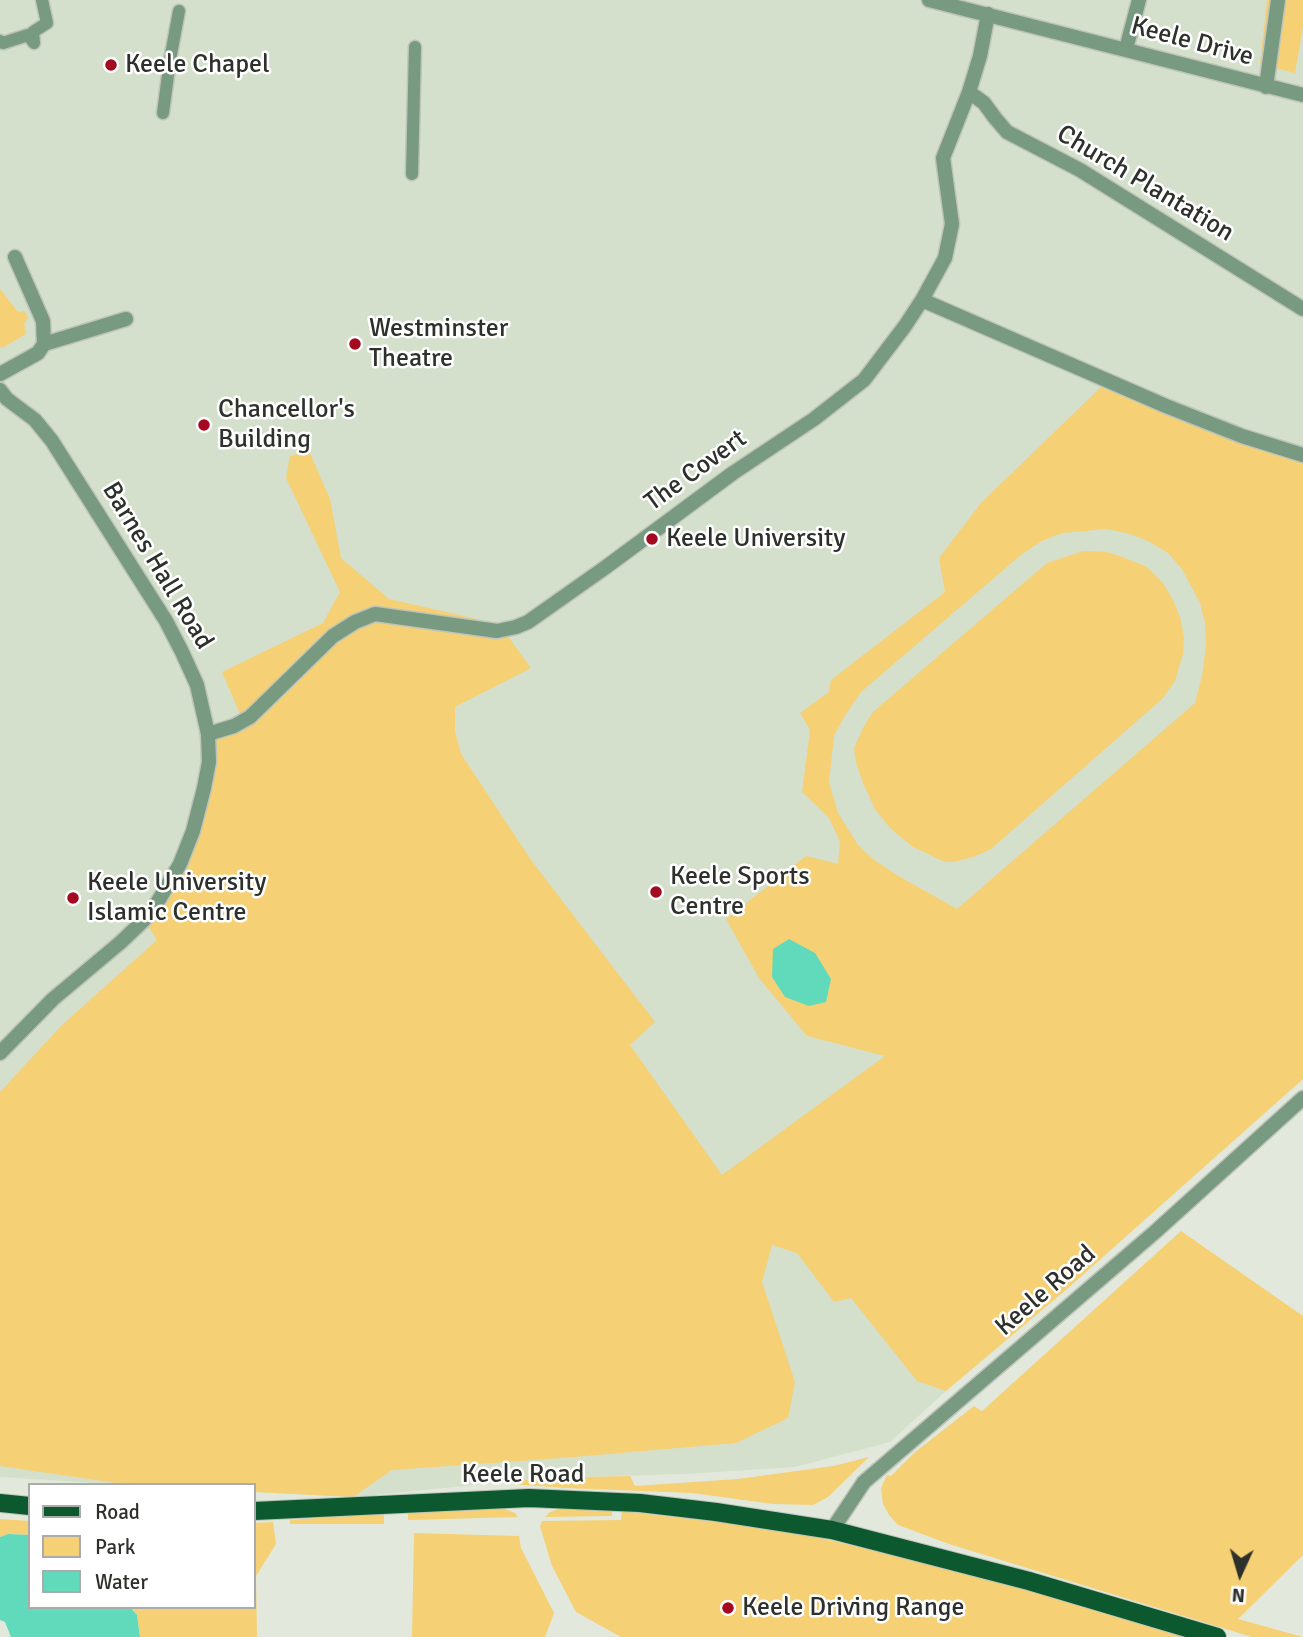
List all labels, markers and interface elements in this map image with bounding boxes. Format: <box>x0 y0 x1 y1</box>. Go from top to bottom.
street label: Keele Drive <box>1127 11 1257 73</box>
place label: Keele Chapel <box>125 49 270 81</box>
marker: Keele Chapel <box>103 57 119 73</box>
street label: Church Plantation <box>1051 119 1239 249</box>
place label: Westminster Theatre <box>369 313 508 374</box>
marker: Westminster Theatre <box>347 336 363 352</box>
place label: Chancellor's Building <box>218 394 355 456</box>
marker: Chancellor's Building <box>196 417 212 433</box>
street label: The Covert <box>639 424 753 518</box>
street label: Barnes Hall Road <box>95 477 219 655</box>
place label: Keele University <box>666 523 845 555</box>
marker: Keele University <box>644 531 660 547</box>
place label: Keele Sports Centre <box>670 861 810 922</box>
place label: Keele University Islamic Centre <box>87 867 266 928</box>
marker: Keele Sports Centre <box>648 884 664 900</box>
marker: Keele University Islamic Centre <box>65 890 81 906</box>
street label: Keele Road <box>989 1239 1103 1343</box>
street label: Keele Road <box>462 1459 584 1491</box>
legend <box>28 1483 256 1609</box>
text: Road <box>95 1499 140 1525</box>
text: Park <box>95 1534 135 1560</box>
north arrow <box>1205 1539 1275 1609</box>
text: Water <box>95 1569 148 1595</box>
text: N <box>1231 1583 1246 1607</box>
place label: Keele Driving Range <box>742 1592 965 1624</box>
marker: Keele Driving Range <box>720 1600 736 1616</box>

